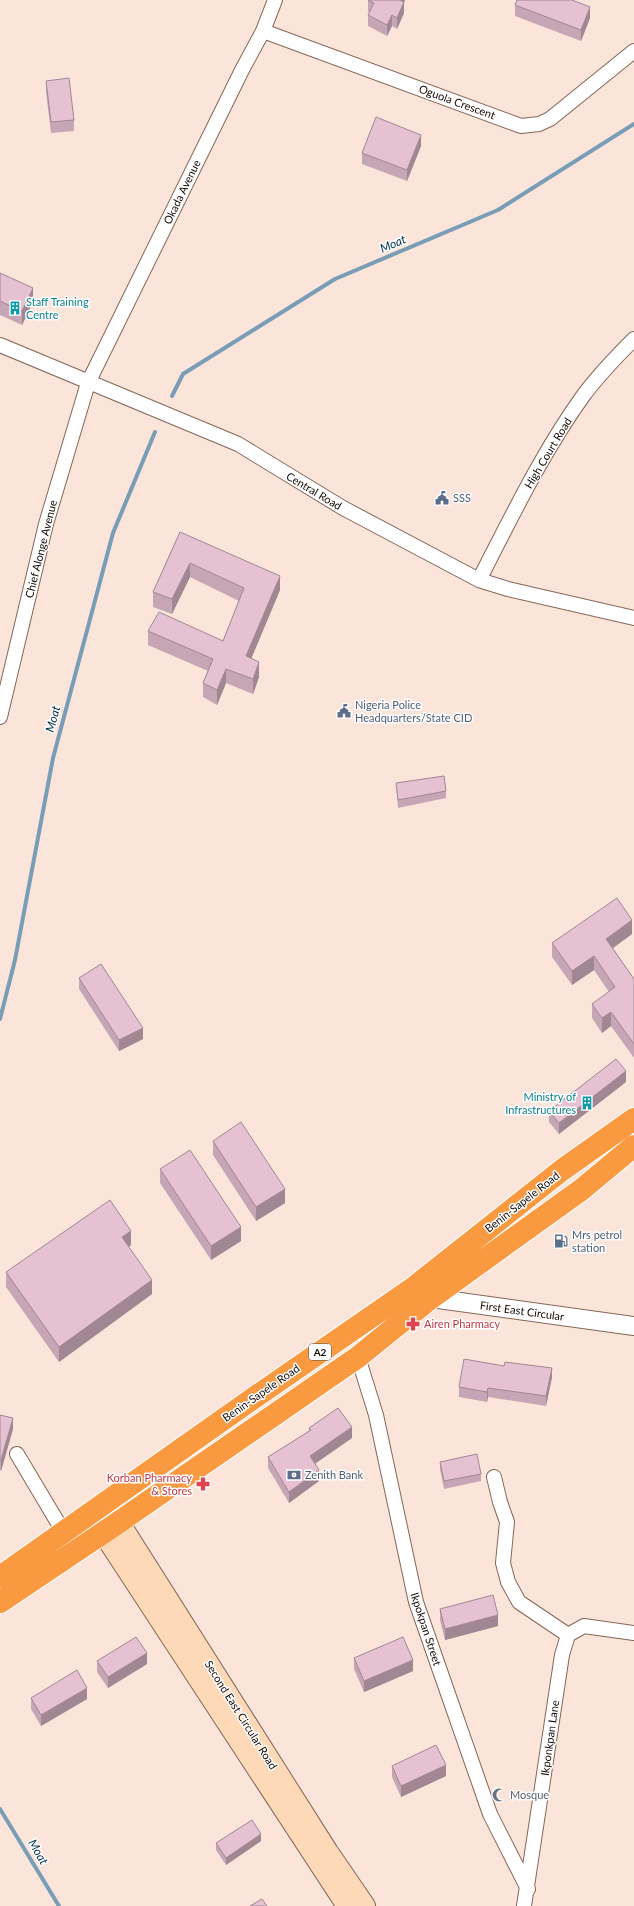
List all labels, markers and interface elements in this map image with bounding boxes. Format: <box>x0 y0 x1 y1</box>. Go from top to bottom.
street label: Oguola Crescent <box>417 82 497 121</box>
street label: Okada Avenue <box>160 157 203 226</box>
water label: Moat <box>378 231 409 256</box>
place label: Staff Training Centre <box>26 295 89 321</box>
building icon: Staff Training Centre <box>7 300 23 316</box>
street label: High Court Road <box>521 415 574 491</box>
street label: Central Road <box>284 469 344 512</box>
public building icon: SSS <box>434 490 450 506</box>
place label: SSS <box>453 491 471 504</box>
street label: Chief Alonge Avenue <box>22 498 59 599</box>
place label: Nigeria Police Headquarters/State CID <box>355 698 472 724</box>
water label: Moat <box>42 703 63 734</box>
public building icon: Nigeria Police Headquarters/State CID <box>336 703 352 719</box>
place label: Ministry of Infrastructures <box>505 1090 576 1116</box>
building icon: Ministry of Infrastructures <box>579 1095 595 1111</box>
street label: Benin-Sapele Road <box>482 1169 561 1235</box>
place label: Mrs petrol station <box>572 1228 622 1254</box>
fuel station icon: Mrs petrol station <box>553 1233 569 1249</box>
street label: First East Circular <box>479 1298 565 1323</box>
pharmacy icon: Airen Pharmacy <box>405 1316 421 1332</box>
place label: Airen Pharmacy <box>424 1317 501 1330</box>
road number: A2 <box>309 1344 331 1360</box>
street label: Benin-Sapele Road <box>220 1361 302 1424</box>
bank icon: Zenith Bank <box>286 1467 302 1483</box>
place label: Zenith Bank <box>305 1468 363 1481</box>
place label: Korban Pharmacy & Stores <box>107 1471 192 1497</box>
pharmacy icon: Korban Pharmacy & Stores <box>195 1476 211 1492</box>
street label: Ikpokpan Street <box>409 1591 444 1667</box>
street label: Second East Circular Road <box>203 1658 280 1771</box>
street label: Ikponkpan Lane <box>538 1699 561 1777</box>
mosque icon: Mosque <box>491 1787 507 1803</box>
place label: Mosque <box>510 1788 549 1801</box>
water label: Moat <box>25 1836 52 1868</box>

